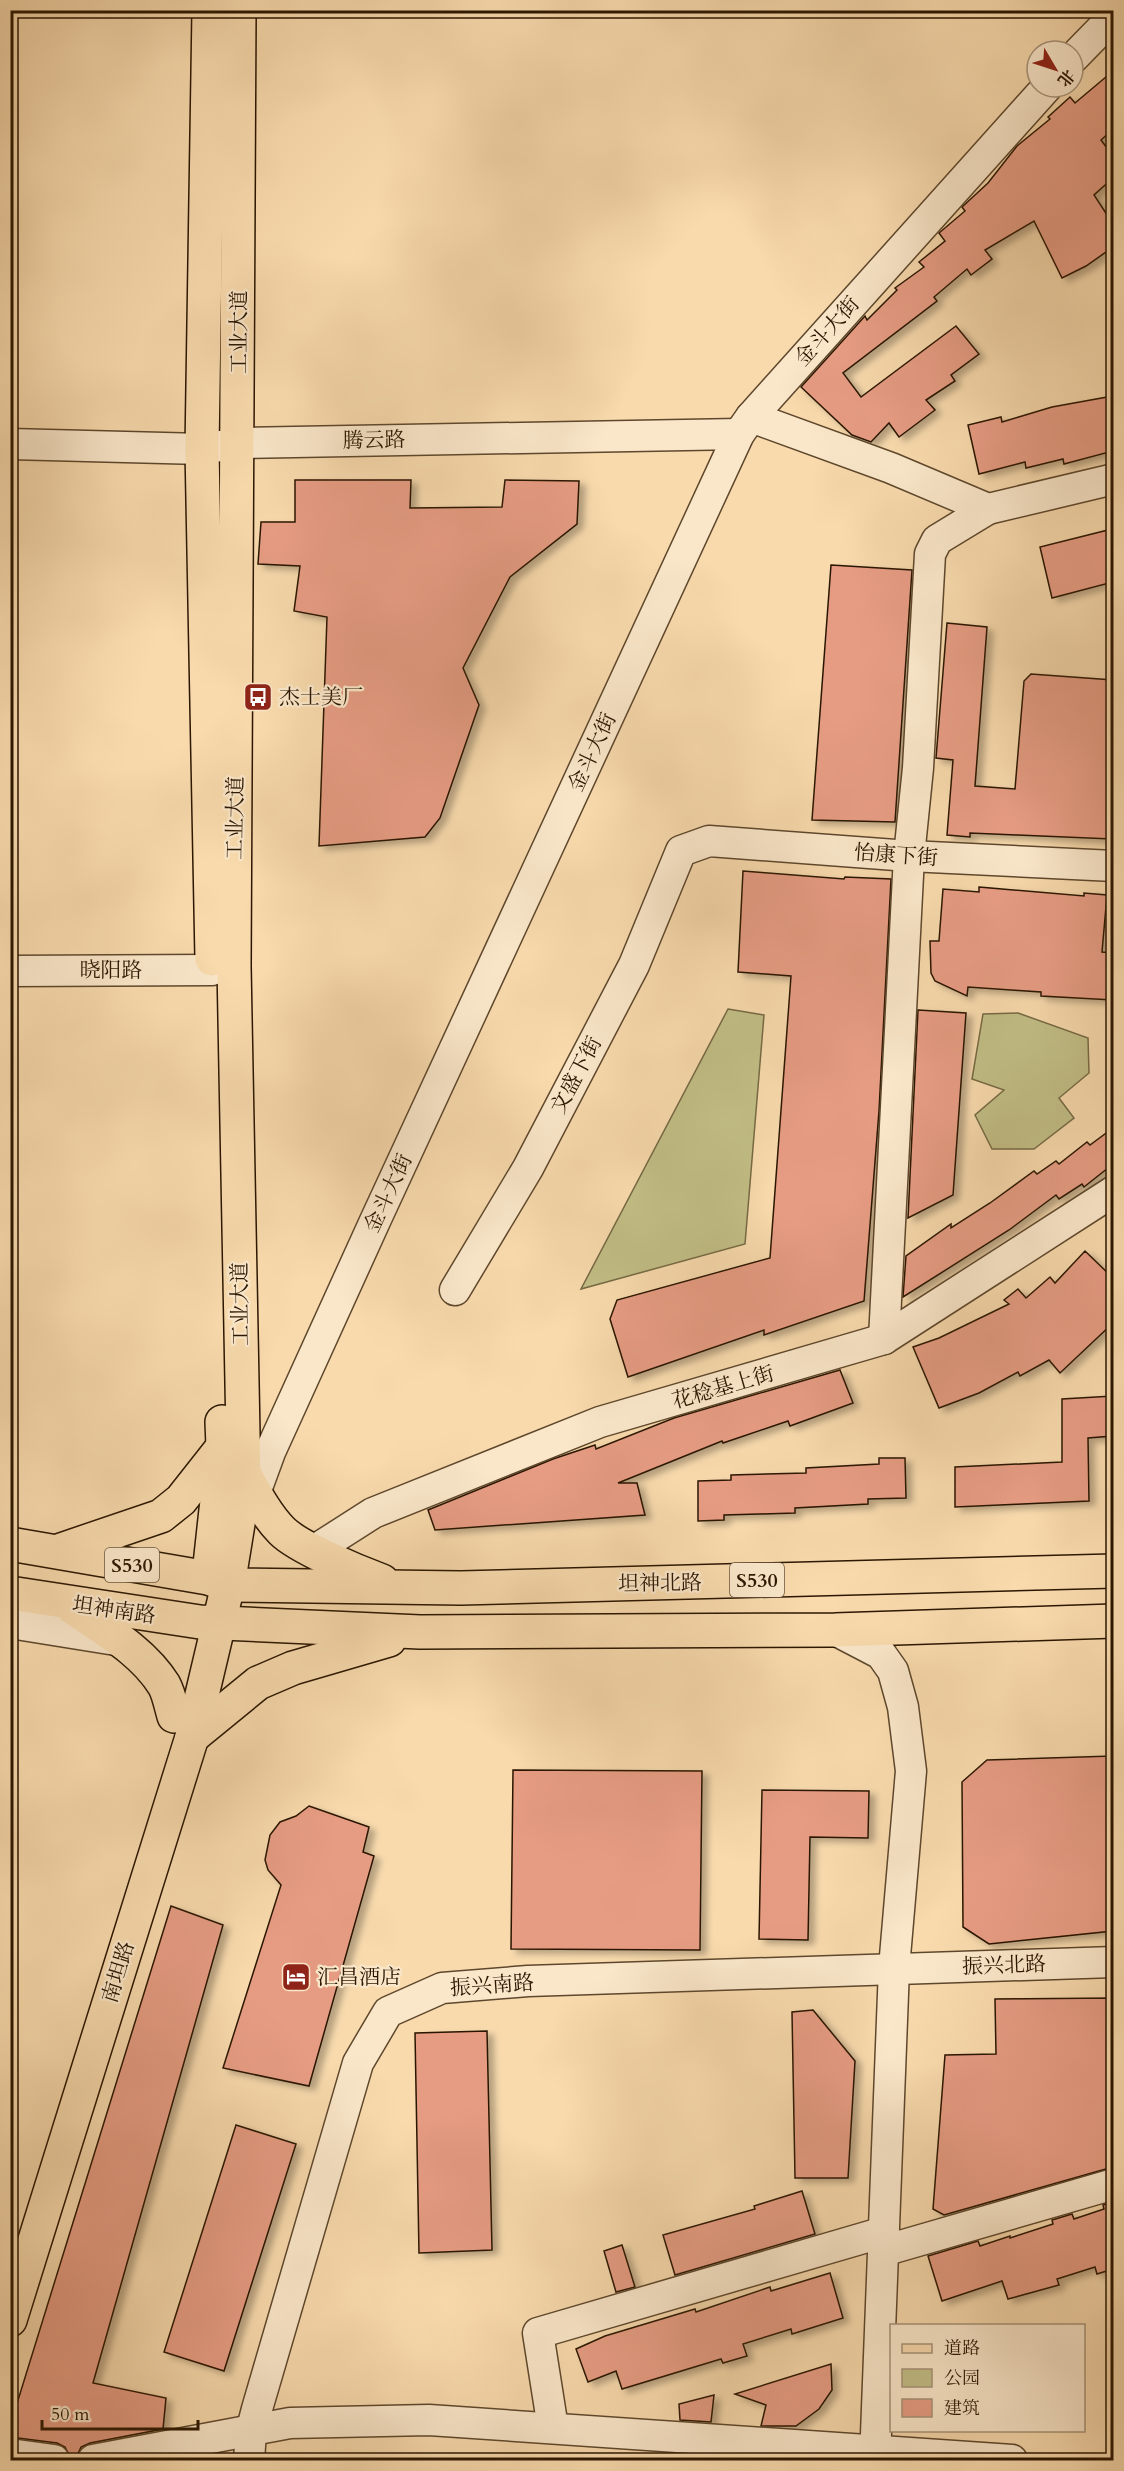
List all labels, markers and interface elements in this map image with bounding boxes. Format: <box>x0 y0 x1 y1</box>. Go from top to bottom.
north arrow <box>1025 39 1085 99</box>
text: 北 <box>1052 65 1079 91</box>
street label: 工业大道 <box>225 290 254 374</box>
street label: 金斗大街 <box>788 290 866 372</box>
street label: 腾云路 <box>342 425 406 456</box>
bus stop icon: 杰士美厂 <box>242 681 274 713</box>
place label: 杰士美厂 <box>279 683 363 712</box>
street label: 金斗大街 <box>562 708 623 796</box>
street label: 工业大道 <box>220 776 251 860</box>
street label: 怡康下街 <box>853 838 939 873</box>
street label: 晓阳路 <box>80 956 143 985</box>
street label: 文盛下街 <box>544 1031 609 1119</box>
street label: 金斗大街 <box>358 1149 419 1237</box>
street label: 工业大道 <box>225 1262 256 1346</box>
street label: 花稔基上街 <box>669 1359 778 1416</box>
road number: S530 <box>105 1548 159 1582</box>
road number: S530 <box>730 1563 784 1597</box>
street label: 坦神北路 <box>618 1568 702 1599</box>
street label: 坦神南路 <box>70 1590 158 1631</box>
street label: 南坦路 <box>95 1938 142 2007</box>
street label: 振兴北路 <box>962 1950 1046 1981</box>
hotel icon: 汇昌酒店 <box>280 1961 312 1993</box>
place label: 汇昌酒店 <box>317 1963 401 1992</box>
street label: 振兴南路 <box>449 1968 535 2003</box>
legend <box>890 2324 1085 2432</box>
text: 道路 <box>944 2336 980 2361</box>
text: 公园 <box>944 2366 980 2391</box>
scale bar <box>42 2393 198 2431</box>
text: 建筑 <box>944 2396 980 2421</box>
text: 50 m <box>51 2402 90 2427</box>

